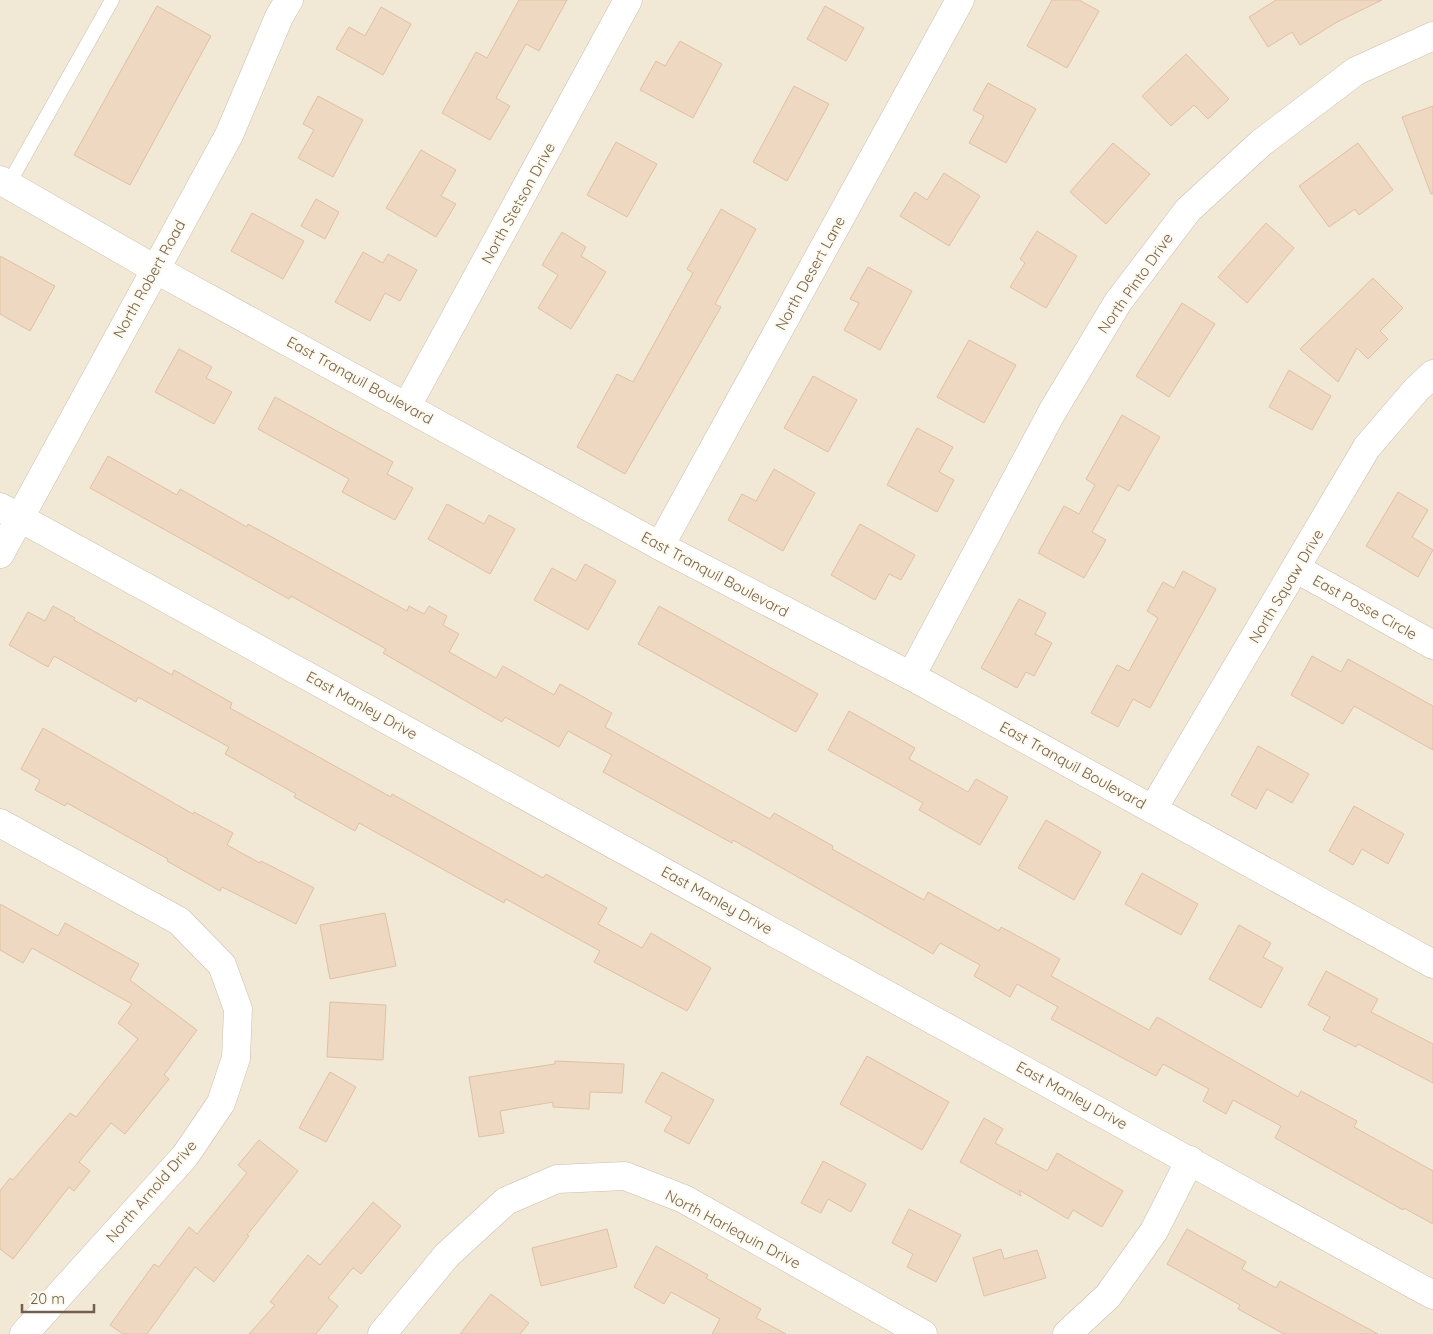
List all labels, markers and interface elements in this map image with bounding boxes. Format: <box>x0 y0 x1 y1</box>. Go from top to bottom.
street label: North Stetson Drive <box>477 139 559 267</box>
street label: North Desert Lane <box>771 213 849 333</box>
street label: North Robert Road <box>109 217 189 341</box>
street label: North Pinto Drive <box>1093 229 1177 337</box>
street label: East Tranquil Boulevard <box>284 332 436 428</box>
street label: North Squaw Drive <box>1244 525 1328 647</box>
street label: East Tranquil Boulevard <box>638 527 792 621</box>
street label: East Posse Circle <box>1310 570 1420 644</box>
street label: East Manley Drive <box>303 667 421 743</box>
street label: East Tranquil Boulevard <box>997 717 1149 813</box>
street label: East Manley Drive <box>658 862 776 938</box>
street label: East Manley Drive <box>1013 1057 1131 1133</box>
street label: North Arnold Drive <box>101 1136 201 1246</box>
street label: North Harlequin Drive <box>662 1185 804 1273</box>
scale bar <box>22 1282 95 1314</box>
text: 20 m <box>30 1289 65 1308</box>

